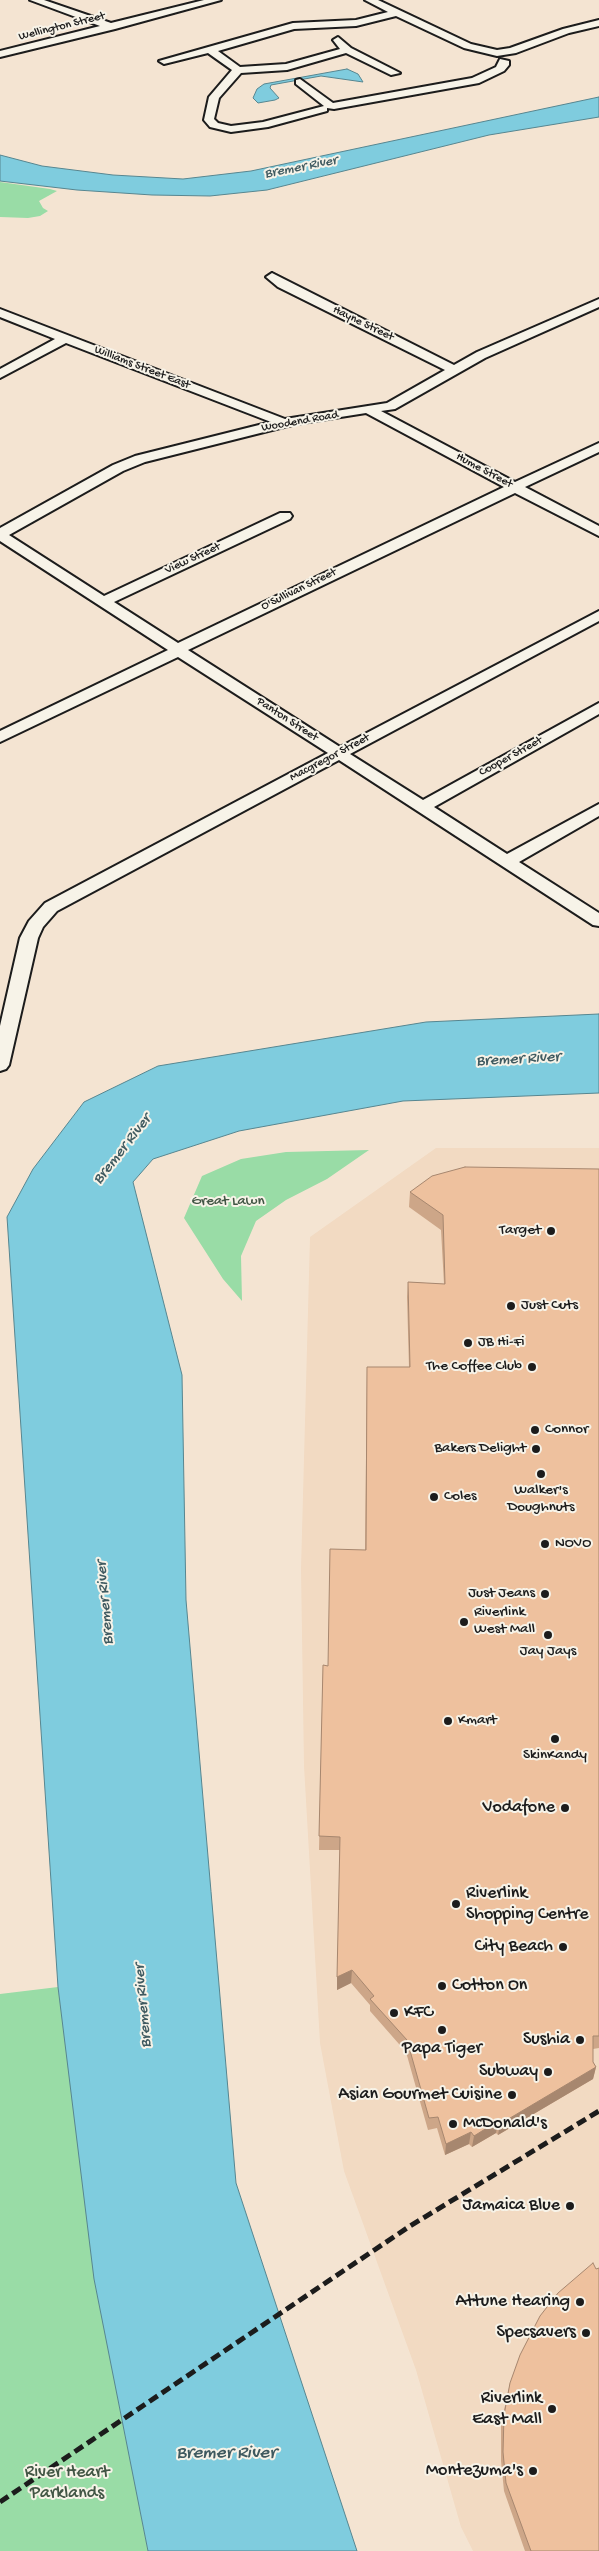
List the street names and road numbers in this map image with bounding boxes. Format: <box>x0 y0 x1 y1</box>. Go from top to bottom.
street label: Wellington Street <box>17 9 107 45</box>
street label: Hayne Street <box>330 303 396 345</box>
street label: Williams Street East <box>92 343 192 393</box>
street label: Woodend Road <box>261 408 339 436</box>
street label: Hume Street <box>453 450 515 492</box>
street label: View Street <box>163 540 223 578</box>
street label: O'Sullivan Street <box>259 566 339 614</box>
street label: Panton Street <box>253 695 321 745</box>
street label: Macgregor Street <box>288 731 372 785</box>
street label: Cooper Street <box>477 734 545 780</box>

